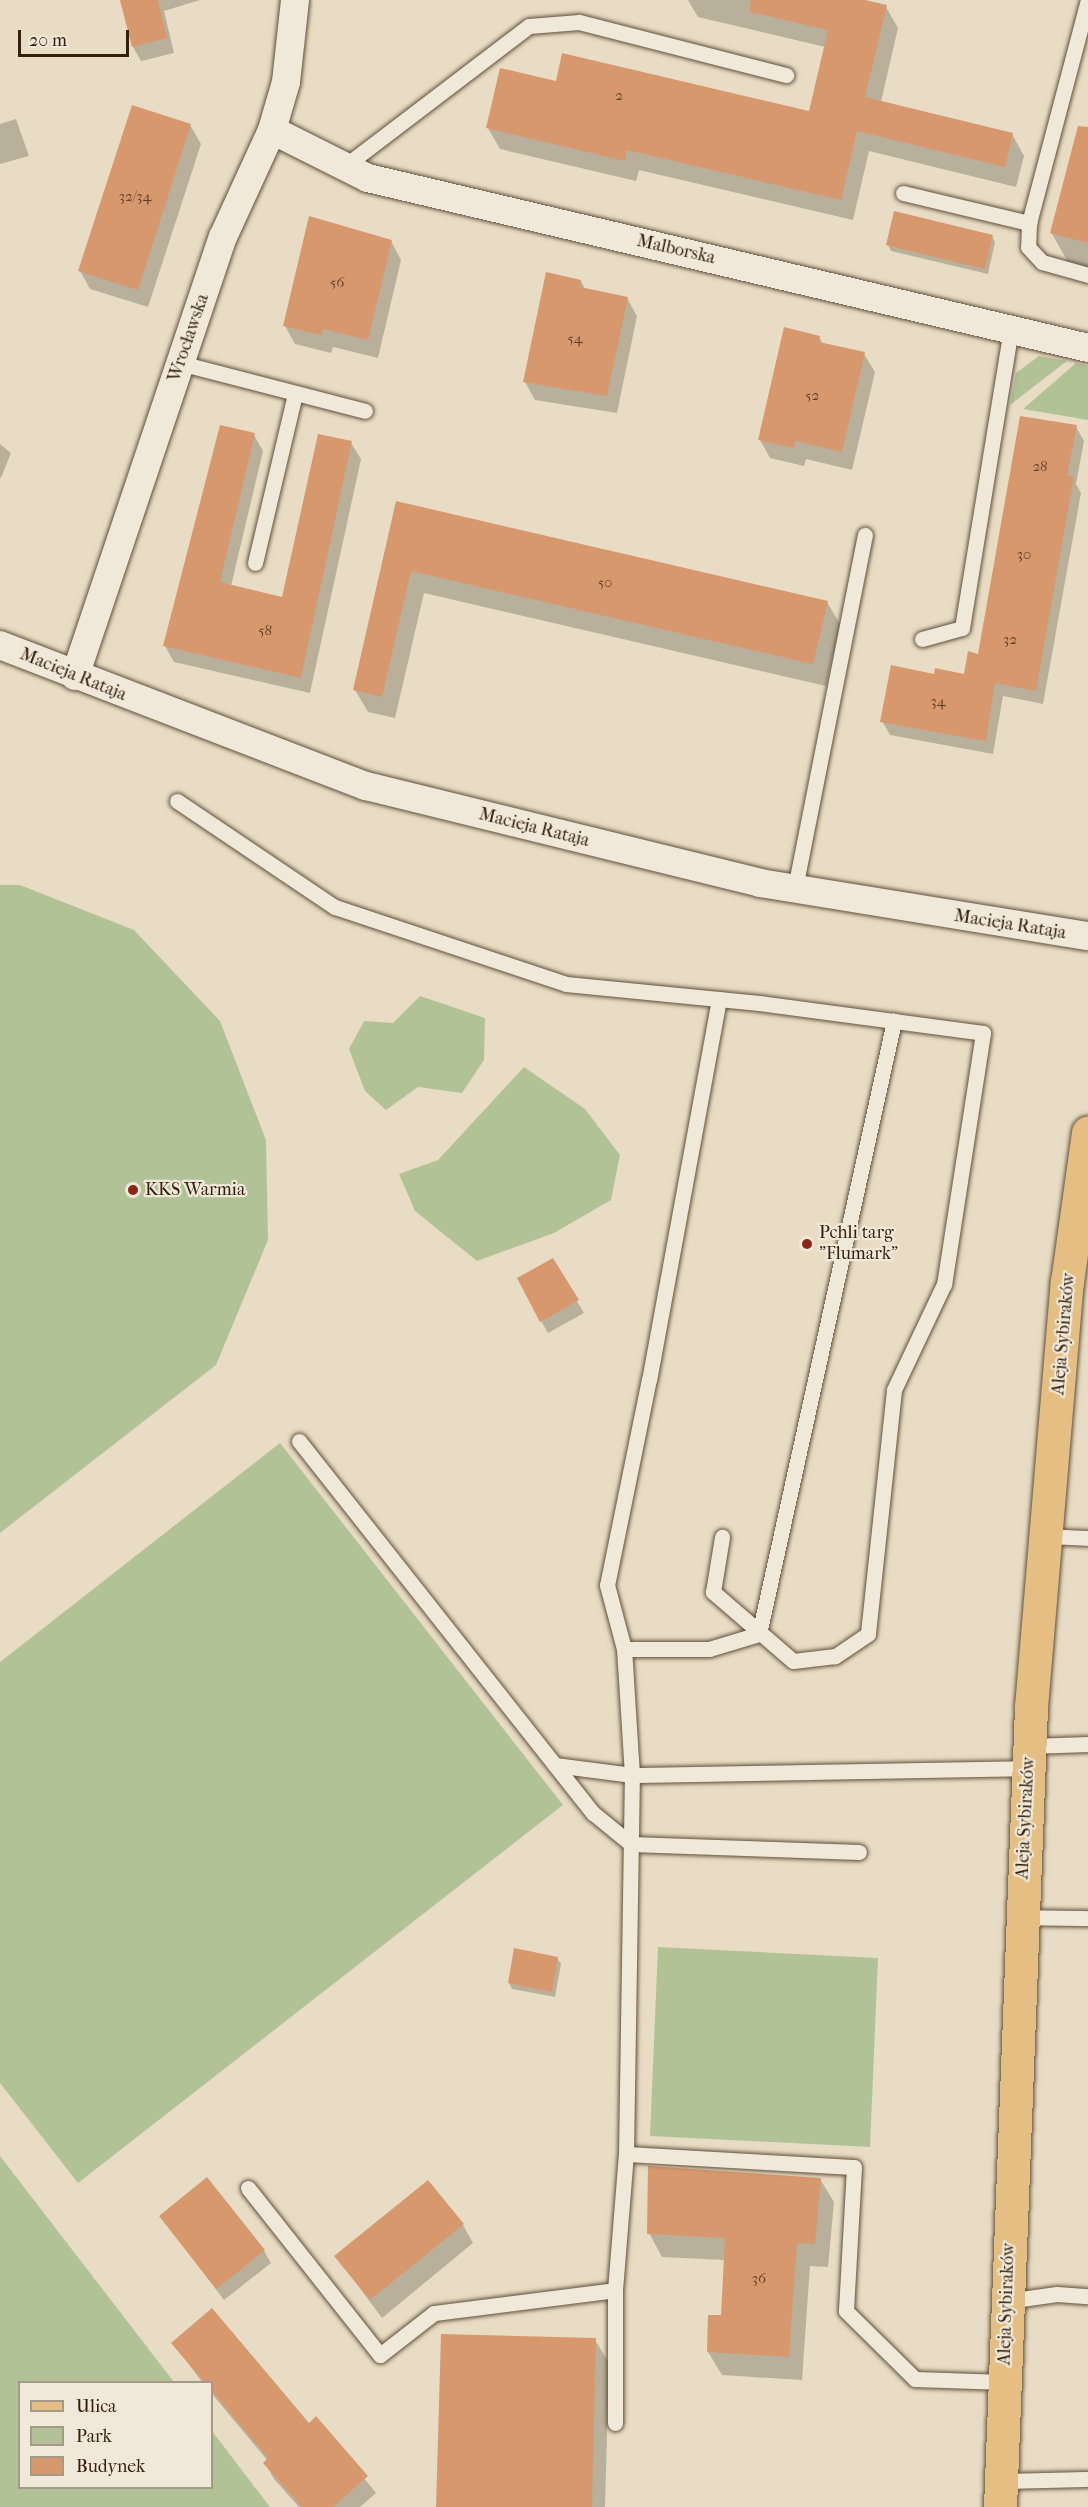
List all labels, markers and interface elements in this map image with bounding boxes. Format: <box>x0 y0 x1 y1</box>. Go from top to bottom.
scale bar <box>21 18 132 56</box>
text: 20 m <box>29 30 67 51</box>
house number: 2 <box>615 87 623 105</box>
house number: 32/34 <box>119 188 151 206</box>
street label: Malborska <box>635 230 717 270</box>
house number: 56 <box>330 274 344 292</box>
street label: Wrocławska <box>164 291 214 385</box>
house number: 54 <box>567 330 583 348</box>
house number: 52 <box>805 387 819 405</box>
house number: 28 <box>1032 458 1048 476</box>
house number: 30 <box>1017 546 1031 564</box>
house number: 50 <box>598 574 612 592</box>
house number: 58 <box>258 622 272 640</box>
house number: 32 <box>1003 631 1017 649</box>
street label: Macieja Rataja <box>17 644 129 706</box>
house number: 34 <box>930 693 946 711</box>
street label: Macieja Rataja <box>477 804 591 852</box>
street label: Macieja Rataja <box>953 905 1067 945</box>
place label: KKS Warmia <box>145 1179 245 1201</box>
marker: KKS Warmia <box>126 1183 140 1197</box>
place label: Pchli targ "Flumark" <box>819 1223 898 1266</box>
marker: Pchli targ "Flumark" <box>800 1237 814 1251</box>
street label: Aleja Sybiraków <box>1048 1272 1080 1396</box>
street label: Aleja Sybiraków <box>1012 1756 1040 1880</box>
street label: Aleja Sybiraków <box>994 2242 1020 2366</box>
house number: 36 <box>752 2270 766 2288</box>
legend <box>18 2381 213 2489</box>
text: Ulica <box>76 2396 116 2417</box>
text: Park <box>76 2426 112 2447</box>
text: Budynek <box>76 2456 145 2477</box>

